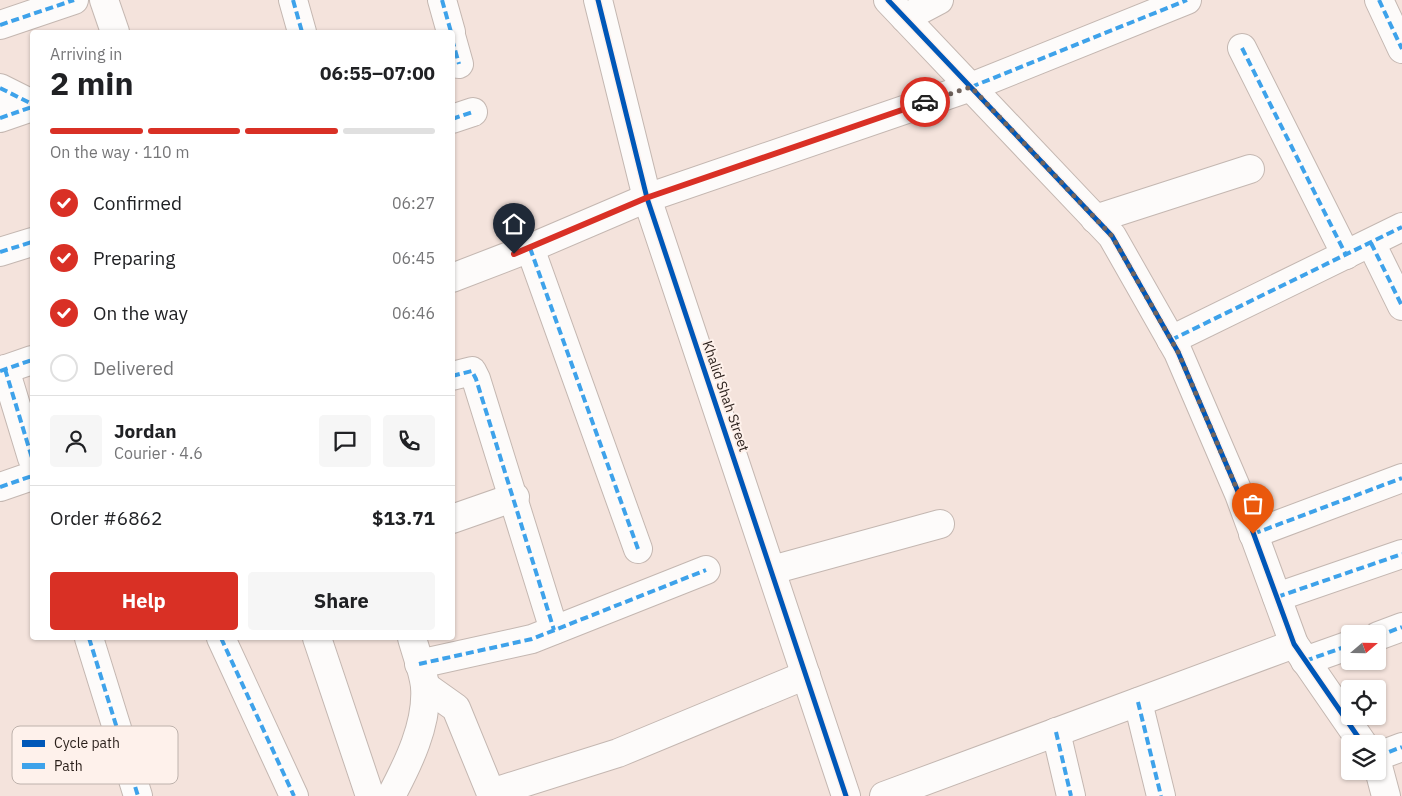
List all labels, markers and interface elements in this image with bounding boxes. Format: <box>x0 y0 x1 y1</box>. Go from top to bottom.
text: Arriving in <box>50 44 122 64</box>
text: 06:55–07:00 <box>320 61 435 85</box>
text: 2 min <box>50 62 134 104</box>
courier <box>900 77 950 127</box>
icon: car <box>911 88 939 116</box>
text: On the way · 110 m <box>50 142 189 162</box>
icon: check <box>50 189 78 217</box>
text: Confirmed <box>93 191 182 215</box>
text: 06:27 <box>392 193 435 213</box>
pin <box>493 203 535 254</box>
icon: home <box>500 210 528 238</box>
icon: check <box>50 244 78 272</box>
text: Preparing <box>93 246 175 270</box>
text: 06:45 <box>392 248 435 268</box>
icon: check <box>50 299 78 327</box>
text: On the way <box>93 301 188 325</box>
text: 06:46 <box>392 303 435 323</box>
street label: Khalid Shah Street <box>699 338 753 454</box>
text: Delivered <box>93 356 174 380</box>
button: person <box>50 415 102 467</box>
button: chat <box>319 415 371 467</box>
button: phone <box>383 415 435 467</box>
text: Jordan <box>114 419 177 443</box>
text: Courier · 4.6 <box>114 443 203 463</box>
pin <box>1232 483 1274 534</box>
icon: bag <box>1239 490 1267 518</box>
text: Order #6862 <box>50 506 162 530</box>
text: $13.71 <box>372 506 435 530</box>
button: Help <box>50 572 238 630</box>
button: Share <box>248 572 435 630</box>
north arrow <box>1341 625 1386 670</box>
map controls <box>1341 625 1386 780</box>
button: locate <box>1341 680 1386 725</box>
legend <box>12 726 178 784</box>
text: Cycle path <box>54 734 120 752</box>
button: layers <box>1341 735 1386 780</box>
text: Path <box>54 757 83 775</box>

